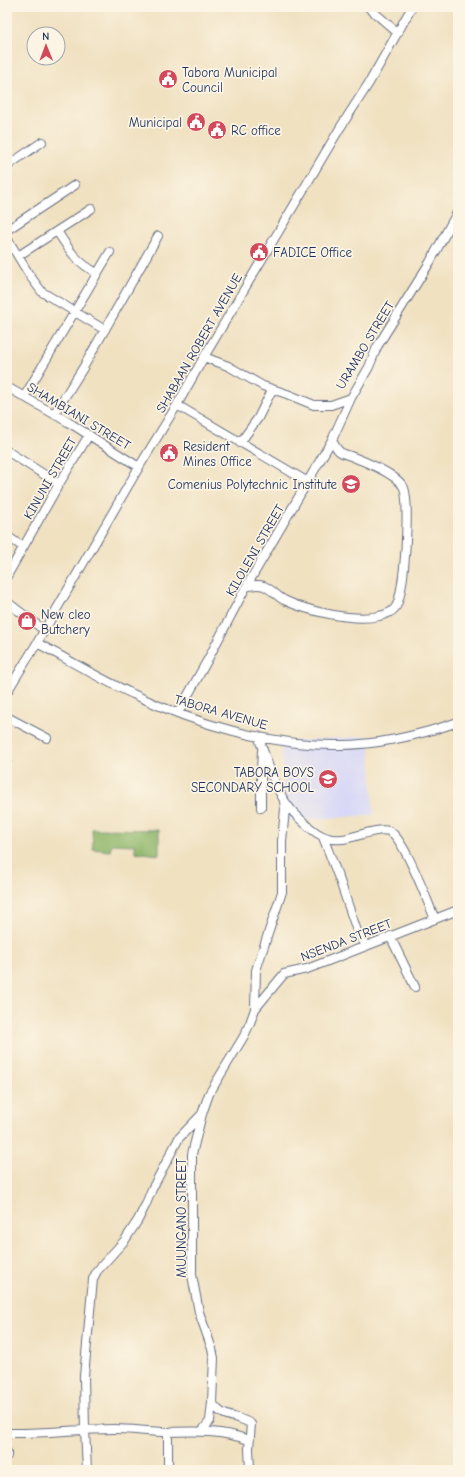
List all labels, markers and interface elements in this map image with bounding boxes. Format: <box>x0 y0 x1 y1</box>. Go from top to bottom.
north arrow <box>26 26 66 66</box>
text: N <box>42 30 50 43</box>
place label: Tabora Municipal Council <box>182 65 277 95</box>
public building icon: Tabora Municipal Council <box>157 68 179 90</box>
public building icon: Municipal <box>185 111 207 133</box>
place label: Municipal <box>129 115 182 130</box>
public building icon: RC office <box>206 119 228 141</box>
place label: RC office <box>231 123 281 138</box>
public building icon: FADICE Office <box>248 241 270 263</box>
place label: FADICE Office <box>273 245 352 260</box>
street label: SHABAAN ROBERT AVENUE <box>153 271 245 415</box>
street label: URAMBO STREET <box>333 298 397 392</box>
street label: SHAMBIANI STREET <box>25 379 134 453</box>
street label: KINUNI STREET <box>20 434 80 522</box>
place label: Resident Mines Office <box>183 439 252 469</box>
public building icon: Resident Mines Office <box>158 442 180 464</box>
school or university icon: Comenius Polytechnic Institute <box>340 473 362 495</box>
place label: Comenius Polytechnic Institute <box>168 477 337 492</box>
street label: KILOLENI STREET <box>223 501 287 598</box>
place label: New cleo Butchery <box>41 607 91 637</box>
shop icon: New cleo Butchery <box>16 610 38 632</box>
street label: TABORA AVENUE <box>173 691 270 733</box>
place label: TABORA BOYS SECONDARY SCHOOL <box>191 765 314 795</box>
school or university icon: TABORA BOYS SECONDARY SCHOOL <box>317 768 339 790</box>
street label: NSENDA STREET <box>298 916 394 964</box>
street label: MUUNGANO STREET <box>174 1158 189 1278</box>

